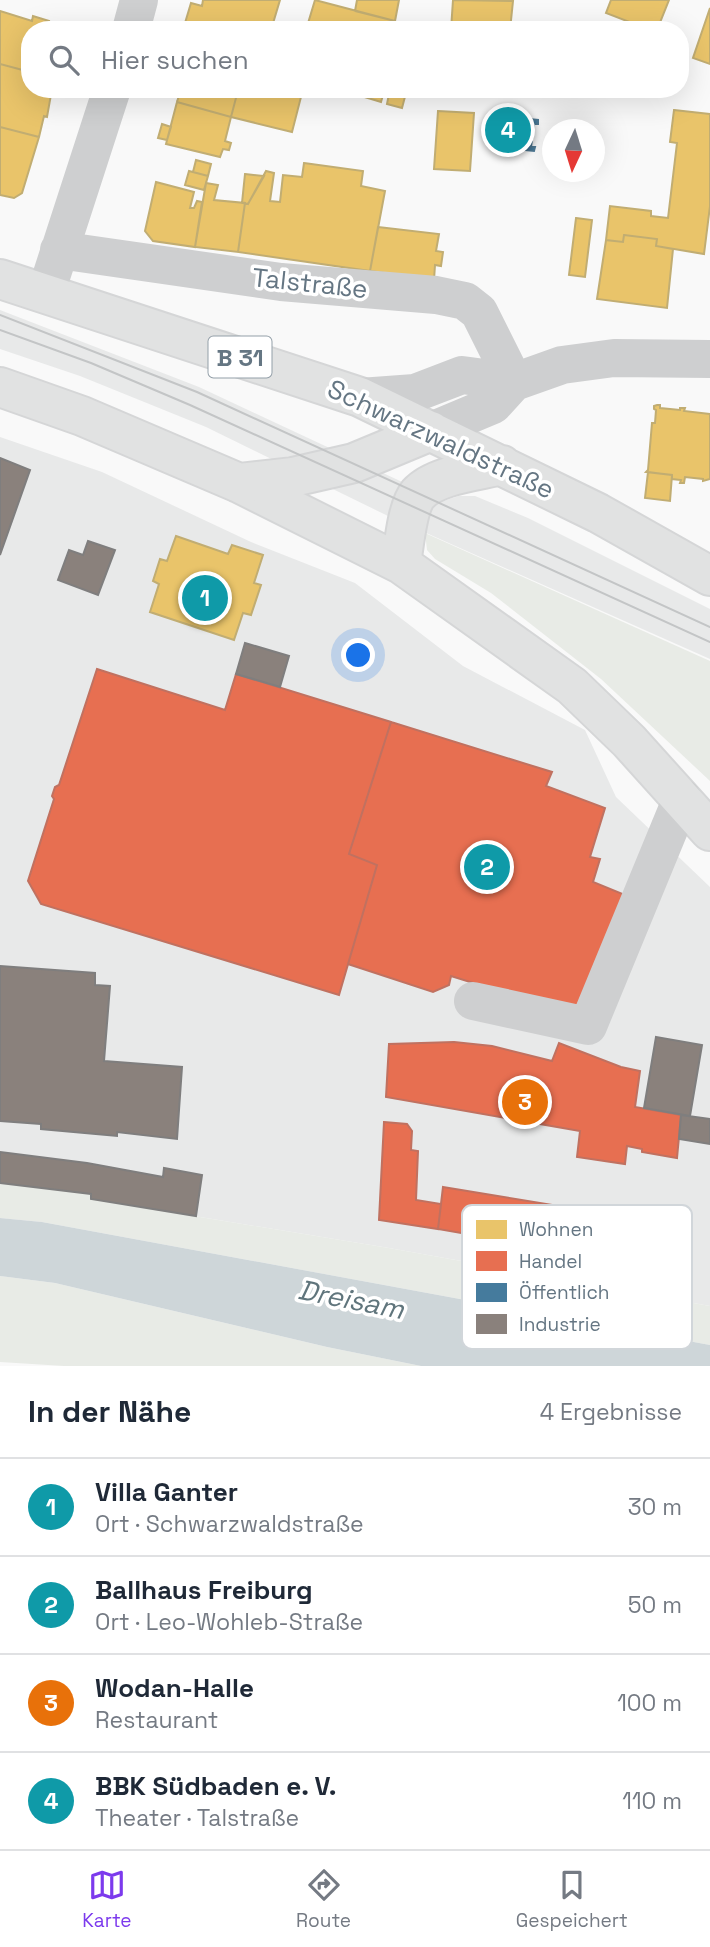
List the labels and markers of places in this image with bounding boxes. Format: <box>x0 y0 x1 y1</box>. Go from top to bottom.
pin: 4 <box>485 104 531 156</box>
pin: 1 <box>182 572 228 624</box>
pin: 2 <box>464 841 510 893</box>
pin: 3 <box>502 1076 548 1128</box>

